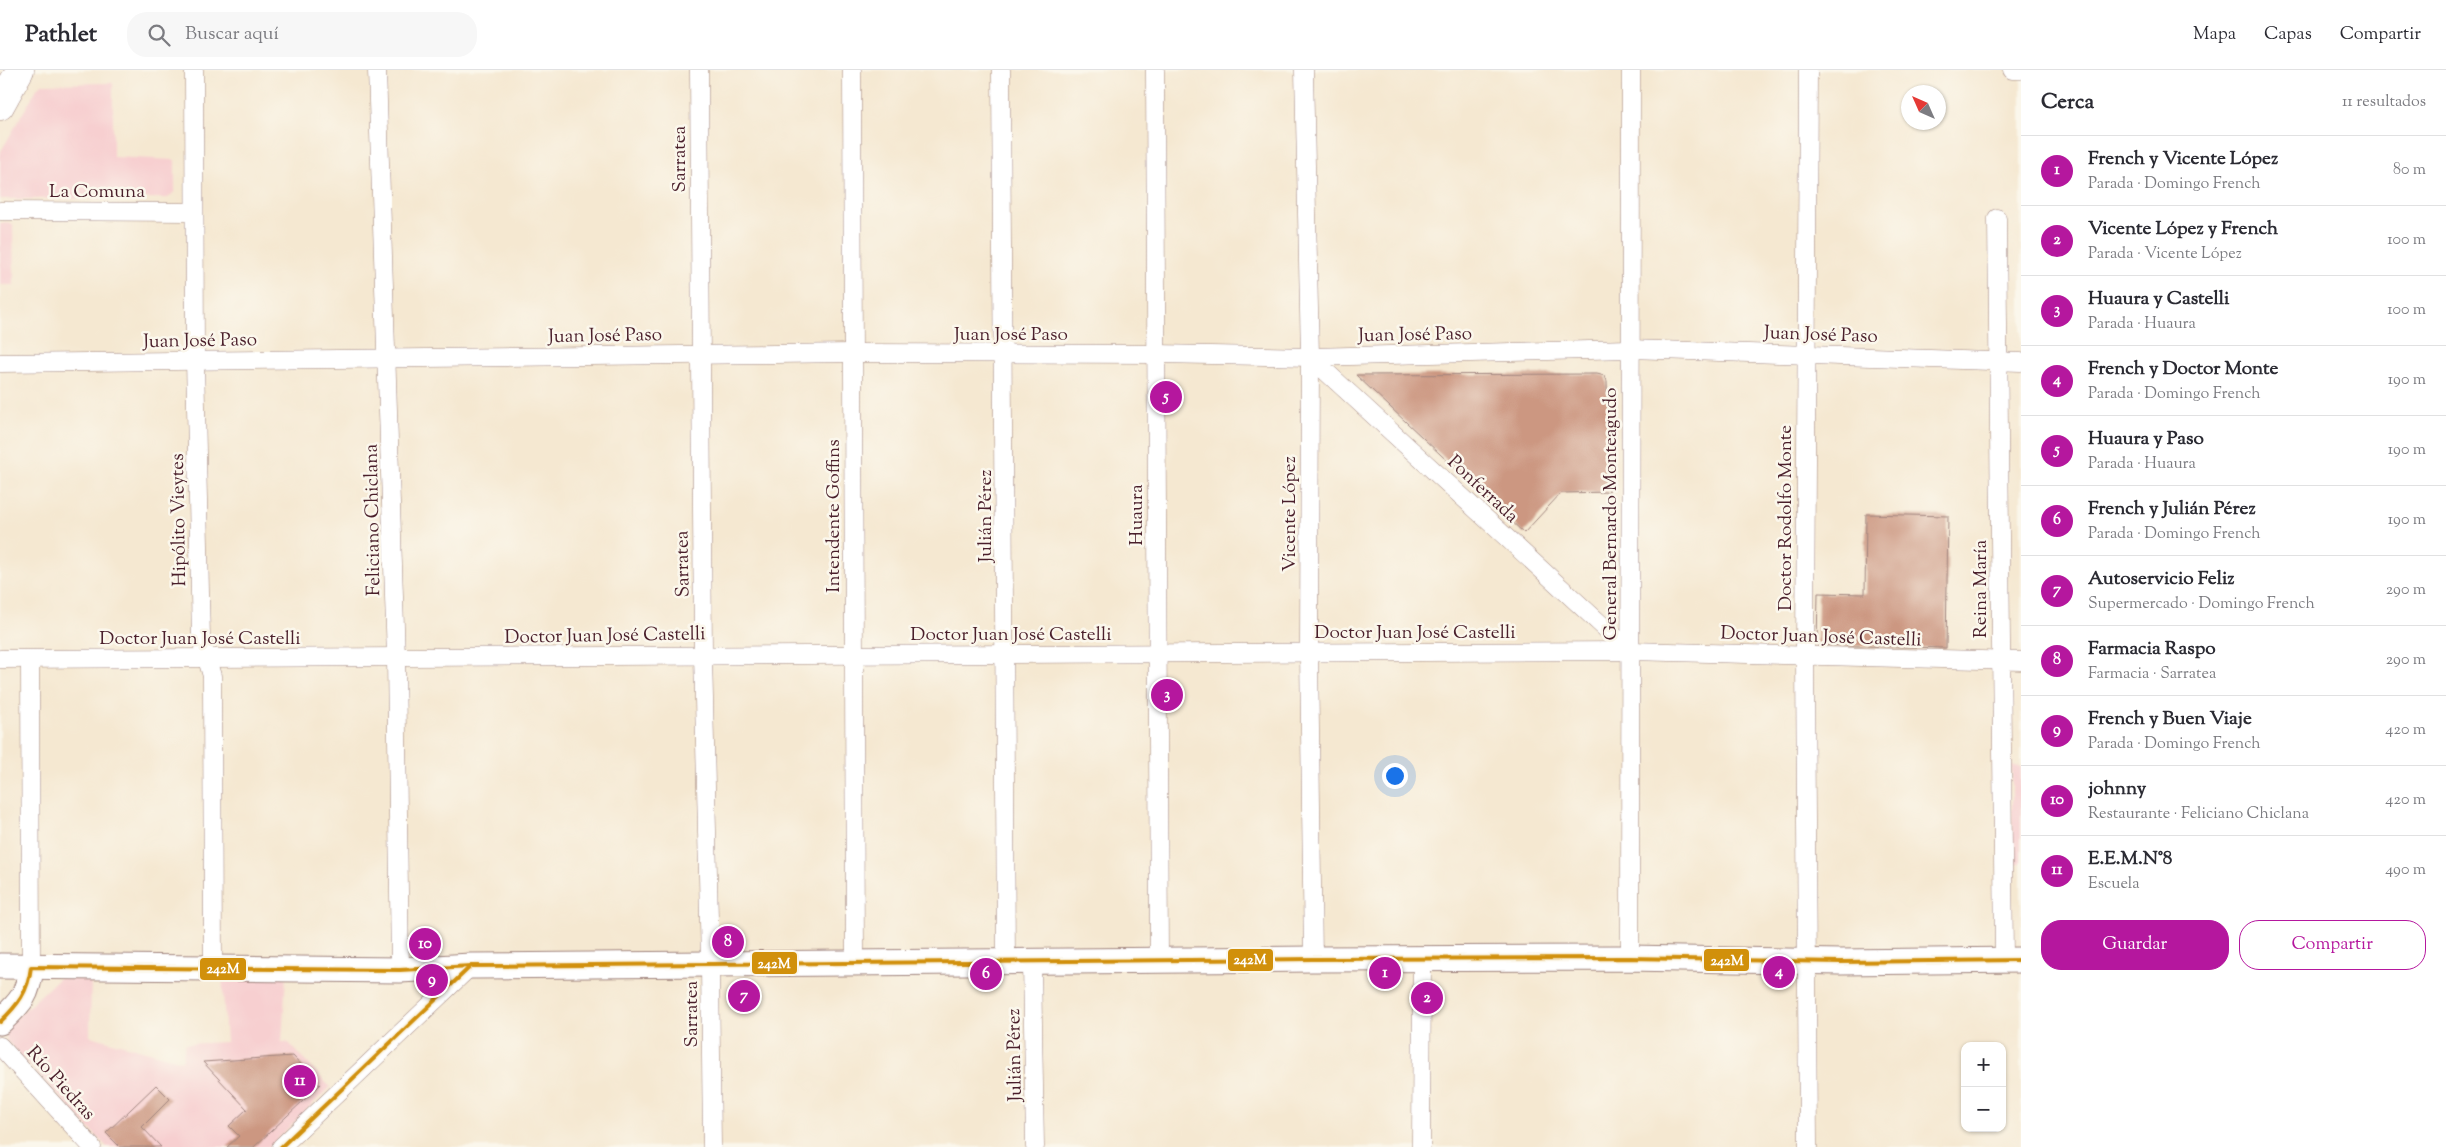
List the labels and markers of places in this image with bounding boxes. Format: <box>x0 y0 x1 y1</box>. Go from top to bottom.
pin: 5 <box>1150 378 1182 416</box>
pin: 3 <box>1151 676 1183 714</box>
pin: 8 <box>712 923 744 961</box>
pin: 10 <box>409 925 441 963</box>
pin: 4 <box>1763 953 1795 991</box>
pin: 1 <box>1369 954 1401 992</box>
pin: 6 <box>970 955 1002 993</box>
pin: 9 <box>416 961 448 999</box>
pin: 7 <box>728 977 760 1015</box>
pin: 2 <box>1411 979 1443 1017</box>
pin: 11 <box>284 1062 316 1100</box>

